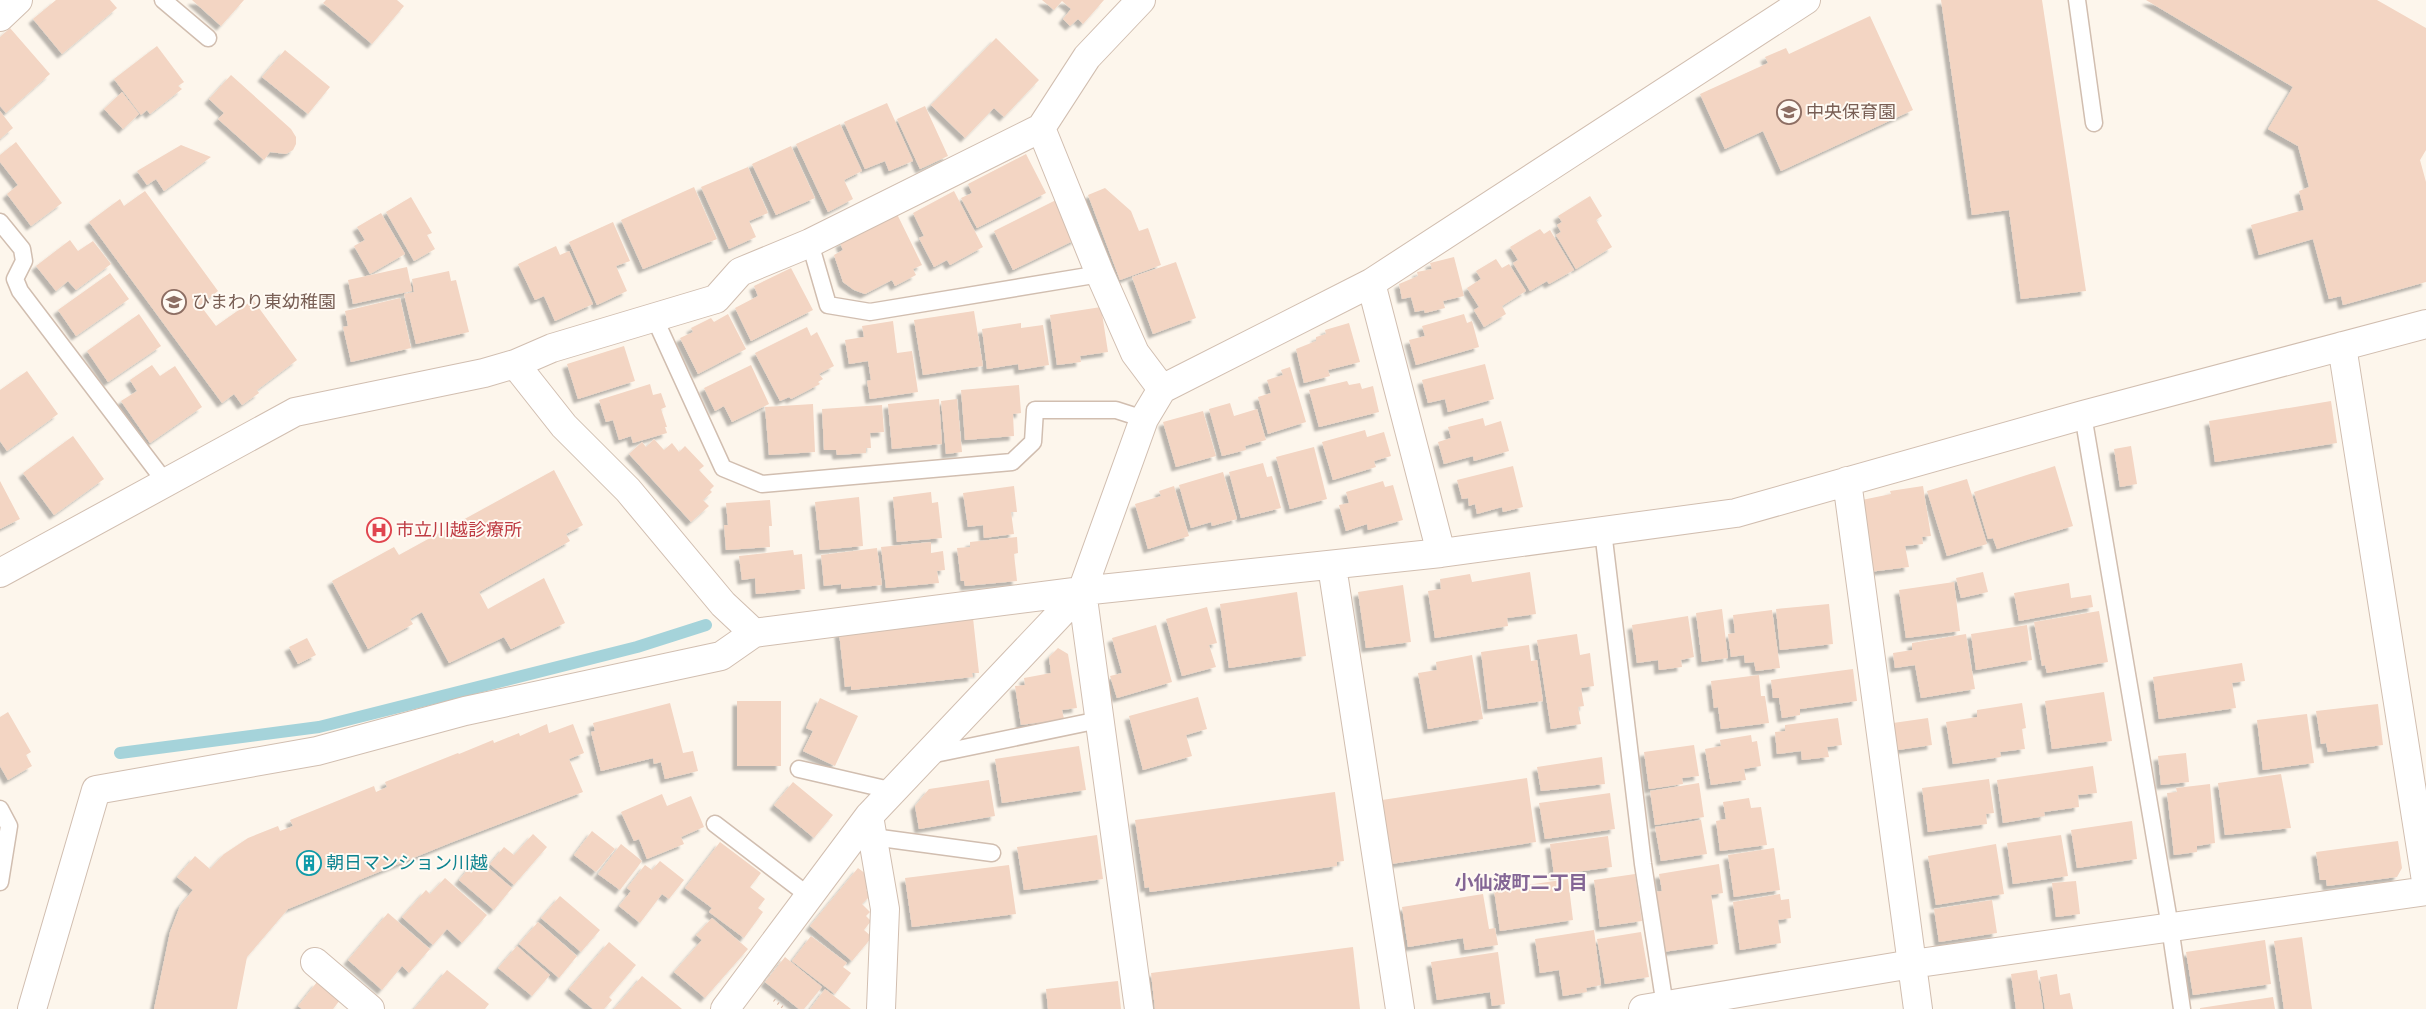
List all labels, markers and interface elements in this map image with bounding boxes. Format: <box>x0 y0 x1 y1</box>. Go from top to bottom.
school or university icon: 中央保育園 <box>1776 99 1802 125</box>
place label: 中央保育園 <box>1806 100 1896 122</box>
school or university icon: ひまわり東幼稚園 <box>161 289 187 315</box>
place label: ひまわり東幼稚園 <box>192 290 336 312</box>
hospital icon: 市立川越診療所 <box>366 517 392 543</box>
place label: 市立川越診療所 <box>396 518 522 540</box>
building icon: 朝日マンション川越 <box>296 850 322 876</box>
place label: 朝日マンション川越 <box>326 851 488 873</box>
district label: 小仙波町二丁目 <box>1454 870 1588 893</box>

